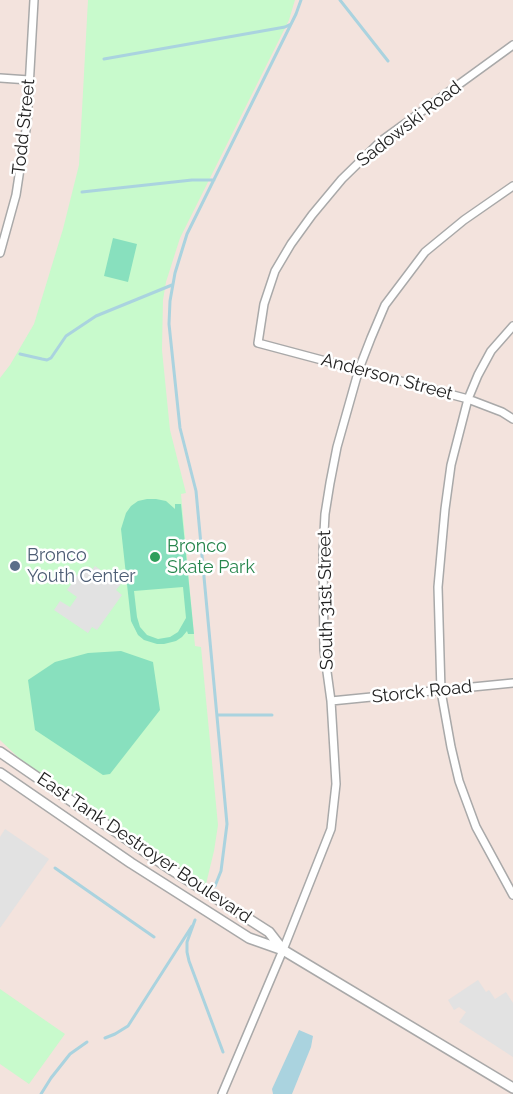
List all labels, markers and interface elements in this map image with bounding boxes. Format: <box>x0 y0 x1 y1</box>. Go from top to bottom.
street label: Sadowski Road <box>352 77 466 171</box>
street label: Todd Street <box>8 78 40 176</box>
street label: Anderson Street <box>319 349 455 405</box>
street label: South 31st Street <box>314 530 338 670</box>
place label: Bronco Skate Park <box>167 536 255 578</box>
place label: Bronco Youth Center <box>27 545 136 588</box>
marker: Bronco Skate Park <box>148 550 162 564</box>
marker: Bronco Youth Center <box>8 559 22 573</box>
street label: Storck Road <box>371 676 473 708</box>
street label: East Tank Destroyer Boulevard <box>33 768 255 928</box>

